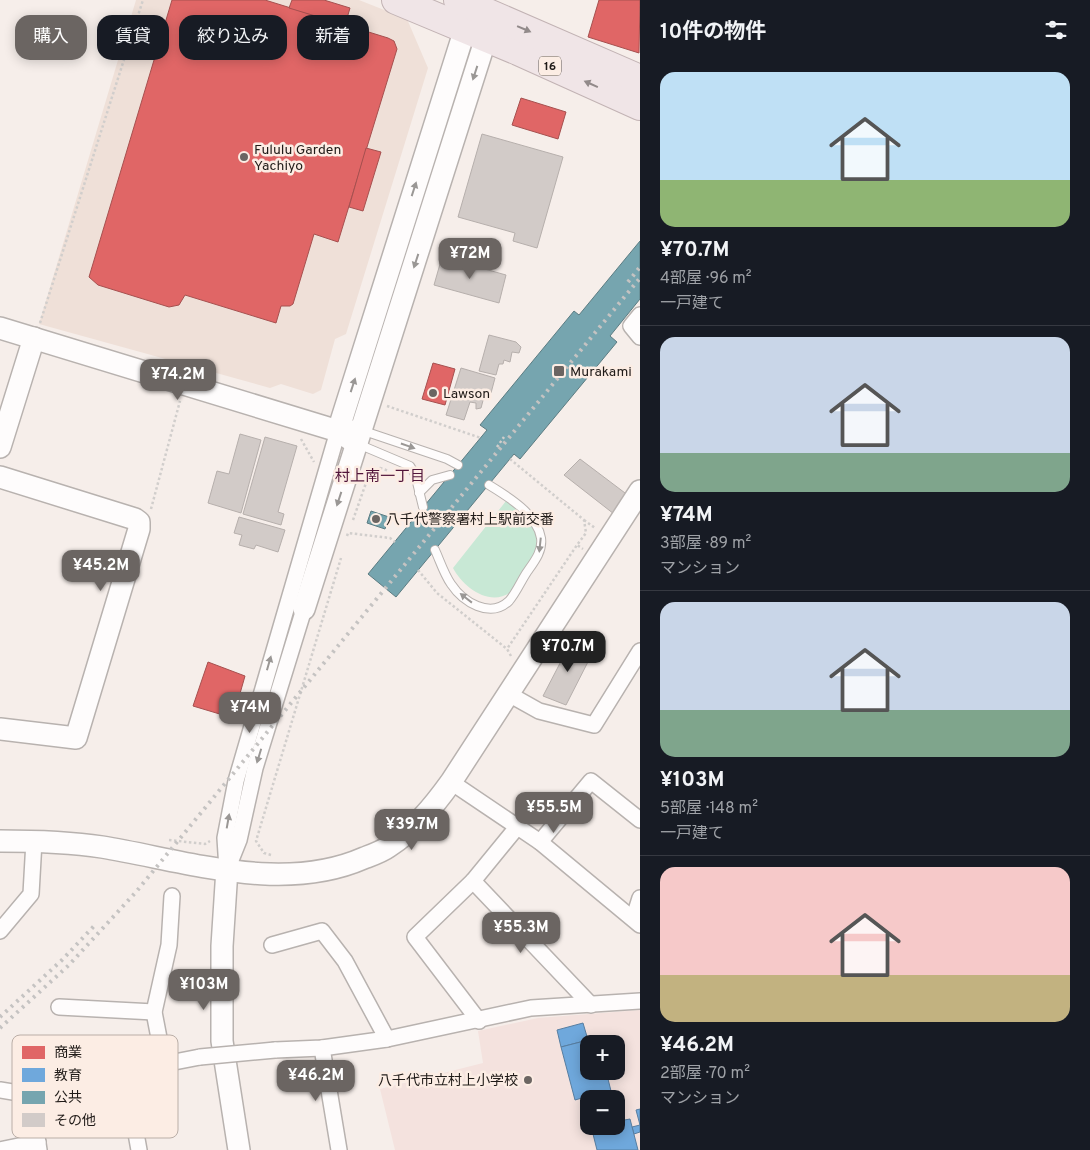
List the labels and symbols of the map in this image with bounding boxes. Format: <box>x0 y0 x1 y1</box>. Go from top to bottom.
one-way arrow <box>517 25 531 33</box>
road number: 16 <box>539 56 561 76</box>
one-way arrow <box>471 66 479 81</box>
one-way arrow <box>584 79 598 87</box>
place label: Fululu Garden Yachiyo <box>254 142 341 175</box>
marker: Fululu Garden Yachiyo <box>238 151 250 163</box>
one-way arrow <box>411 181 418 196</box>
pin: ¥72M <box>440 238 500 280</box>
one-way arrow <box>411 254 419 269</box>
pin: ¥74.2M <box>137 358 219 401</box>
marker: Murakami <box>552 364 566 378</box>
place label: Murakami <box>570 364 632 381</box>
one-way arrow <box>349 377 357 392</box>
place label: Lawson <box>443 386 490 403</box>
marker: Lawson <box>427 387 439 399</box>
one-way arrow <box>400 443 415 450</box>
district label: 村上南一丁目 <box>335 467 425 487</box>
one-way arrow <box>335 492 343 507</box>
place label: 八千代警察署村上駅前交番 <box>386 511 554 529</box>
marker: 八千代警察署村上駅前交番 <box>370 513 382 525</box>
one-way arrow <box>536 537 544 553</box>
pin: ¥45.2M <box>60 550 142 592</box>
one-way arrow <box>459 593 473 603</box>
pin: ¥70.7M <box>527 630 609 673</box>
one-way arrow <box>266 656 274 671</box>
pin: ¥74M <box>220 692 280 734</box>
one-way arrow <box>255 749 263 764</box>
pin: ¥55.5M <box>513 792 595 834</box>
pin: ¥39.7M <box>371 808 453 851</box>
one-way arrow <box>225 812 233 828</box>
pin: ¥55.3M <box>480 912 562 954</box>
pin: ¥103M <box>169 968 239 1011</box>
legend <box>12 1035 178 1138</box>
text: 商業 <box>54 1045 82 1062</box>
pin: ¥46.2M <box>275 1060 357 1102</box>
text: 教育 <box>54 1068 82 1085</box>
place label: 八千代市立村上小学校 <box>378 1072 518 1090</box>
marker: 八千代市立村上小学校 <box>522 1074 534 1086</box>
text: 公共 <box>54 1090 82 1107</box>
text: その他 <box>54 1113 96 1130</box>

